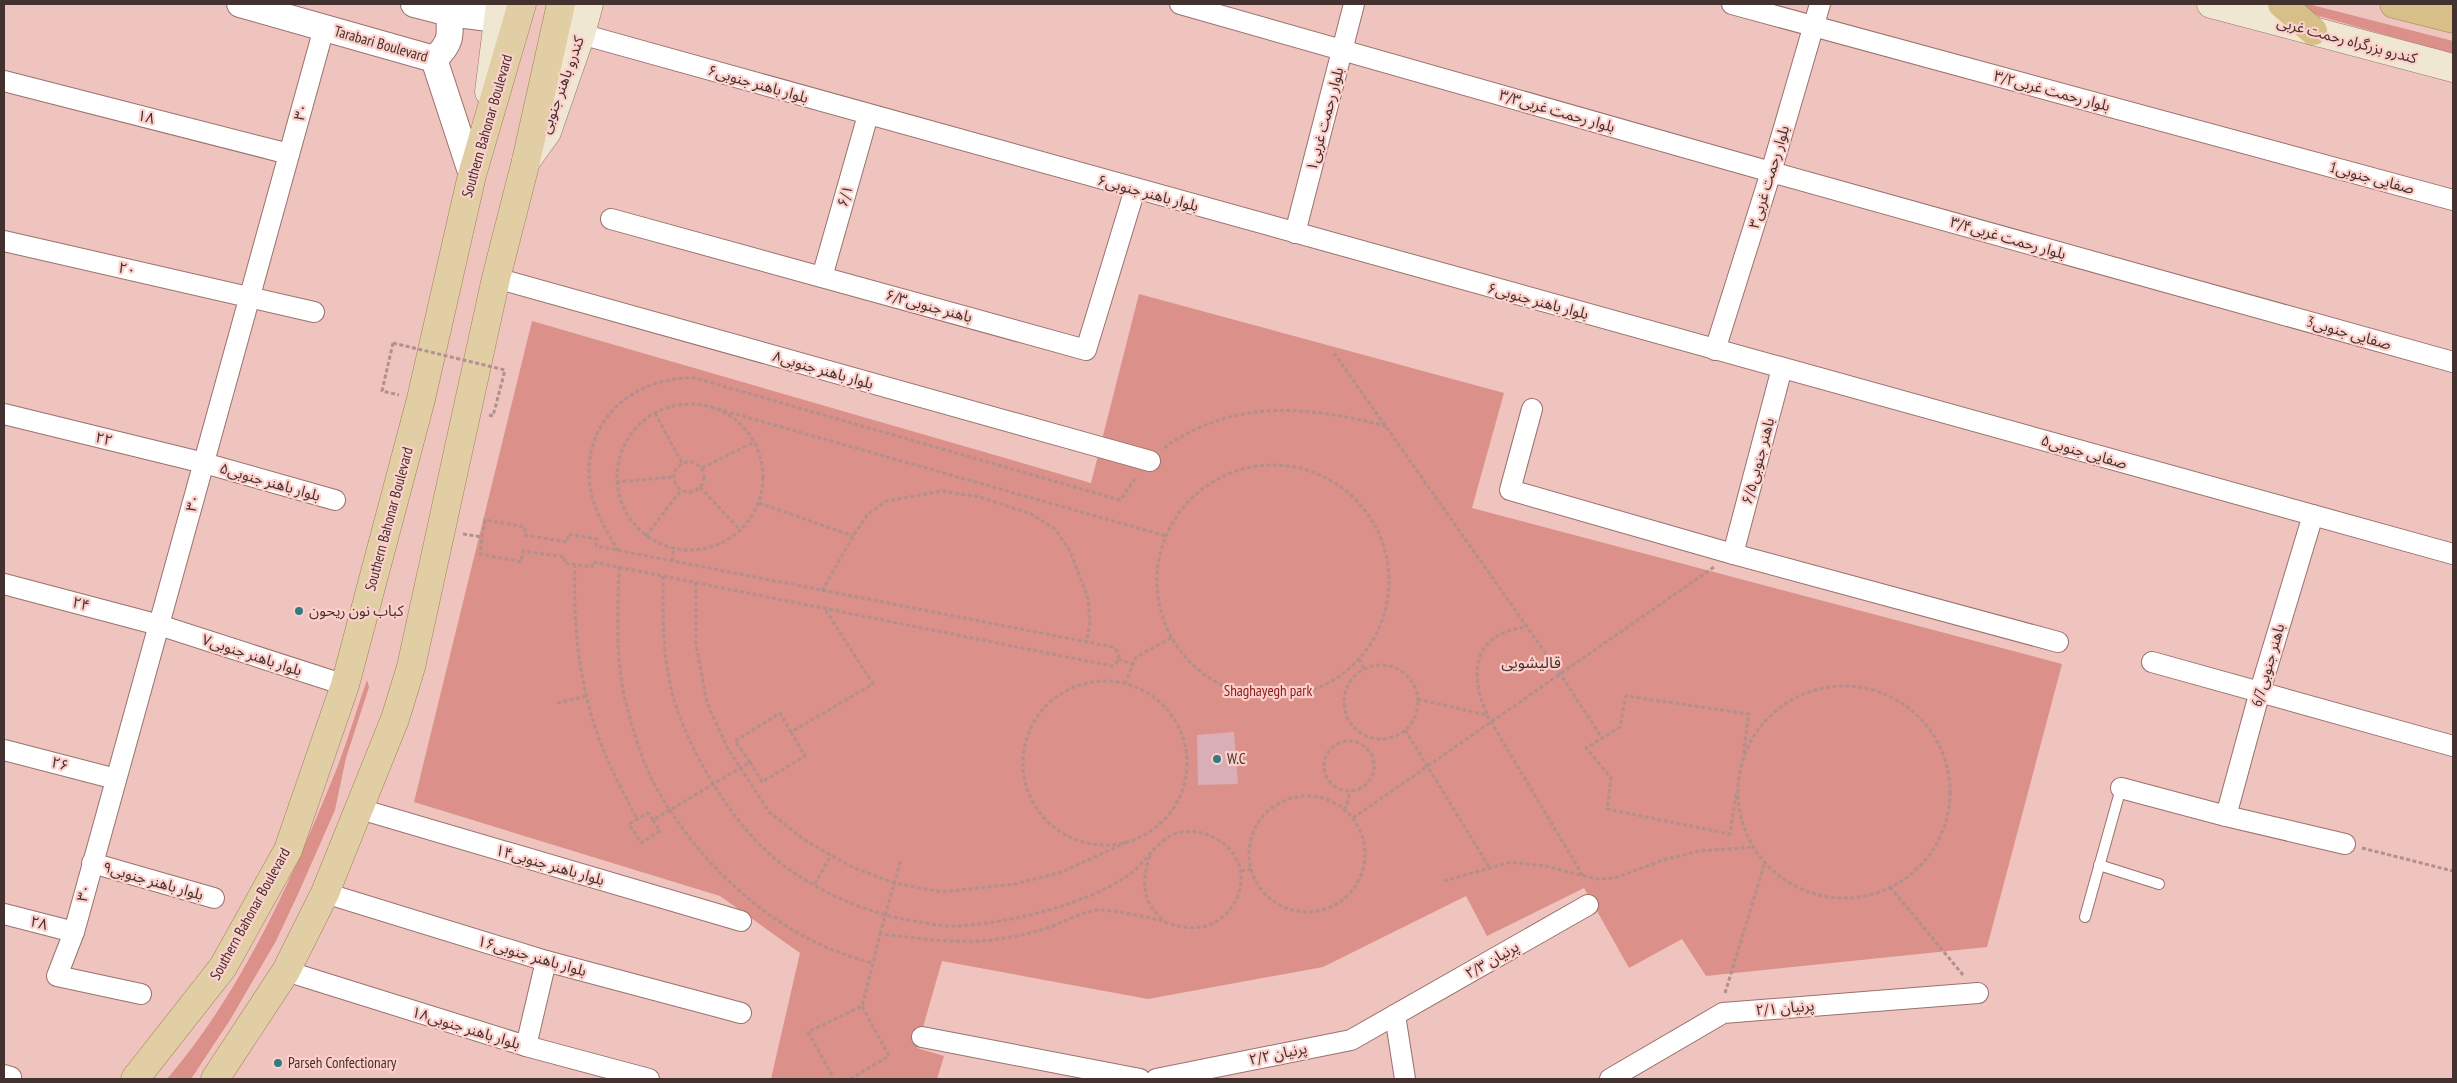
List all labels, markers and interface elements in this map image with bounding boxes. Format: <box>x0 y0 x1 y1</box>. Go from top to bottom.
street label: کندرو بزرگراه رحمت غربی <box>2275 12 2420 68</box>
street label: Tarabari Boulevard <box>332 21 430 66</box>
street label: کندرو باهنر جنوبی <box>535 33 588 136</box>
street label: Southern Bahonar Boulevard <box>457 52 516 200</box>
street label: بلوار باهنر جنوبی۶ <box>706 60 811 107</box>
street label: بلوار رحمت غربی۱ <box>1302 65 1347 173</box>
street label: بلوار رحمت غربی۳/۲ <box>1992 66 2112 115</box>
street label: بلوار رحمت غربی۳/۳ <box>1497 85 1617 136</box>
street label: ۳۰ <box>289 101 312 123</box>
street label: ۱۸ <box>135 105 157 128</box>
street label: بلوار رحمت غربی۳ <box>1744 123 1793 231</box>
street label: 1صفایی جنوبی <box>2328 157 2417 198</box>
street label: بلوار باهنر جنوبی۶ <box>1096 170 1201 215</box>
street label: ۶/۱ <box>832 183 857 209</box>
street label: بلوار رحمت غربی۳/۴ <box>1948 212 2068 263</box>
street label: ۲۰ <box>117 257 138 280</box>
street label: بلوار باهنر جنوبی۶ <box>1486 278 1591 323</box>
street label: ۶/۳باهنر جنوبی <box>884 285 975 326</box>
street label: 3صفایی جنوبی <box>2305 311 2394 354</box>
street label: ۸بلوار باهنر جنوبی <box>771 346 876 393</box>
street label: باهنر جنوبی۶/۵ <box>1737 415 1778 506</box>
street label: ۲۲ <box>93 427 115 450</box>
street label: صفایی جنوبی۵ <box>2039 430 2129 473</box>
street label: Southern Bahonar Boulevard <box>360 445 417 593</box>
street label: ۵بلوار باهنر جنوبی <box>218 458 323 505</box>
street label: ۳۰ <box>181 492 204 514</box>
street label: ۲۴ <box>70 592 92 615</box>
place label: کباب نون ریحون <box>309 601 405 620</box>
marker: کباب نون ریحون <box>293 605 305 617</box>
street label: 6/7باهنر جنوبی <box>2247 621 2288 709</box>
street label: بلوار باهنر جنوبی۷ <box>200 629 304 680</box>
district label: قالیشویی <box>1501 652 1561 672</box>
park label: Shaghayegh park <box>1224 681 1312 700</box>
place label: W.C <box>1227 749 1246 768</box>
street label: ۲۶ <box>49 752 71 775</box>
marker: W.C <box>1211 753 1223 765</box>
street label: بلوار باهنر جنوبی۱۴ <box>493 840 607 889</box>
street label: Southern Bahonar Boulevard <box>205 844 294 983</box>
street label: بلوار باهنر جنوبی۹ <box>101 857 206 904</box>
street label: ۳۰ <box>72 882 95 904</box>
street label: ۲۸ <box>28 911 50 934</box>
street label: بلوار باهنر جنوبی۱۶ <box>475 931 589 980</box>
street label: پرنیان ۲/۳ <box>1461 937 1523 984</box>
street label: پرنیان ۲/۱ <box>1755 995 1815 1021</box>
street label: ۱۸بلوار باهنر جنوبی <box>410 1002 523 1053</box>
street label: پرنیان ۲/۲ <box>1247 1038 1309 1070</box>
place label: Parseh Confectionary <box>288 1053 397 1072</box>
marker: Parseh Confectionary <box>272 1057 284 1069</box>

